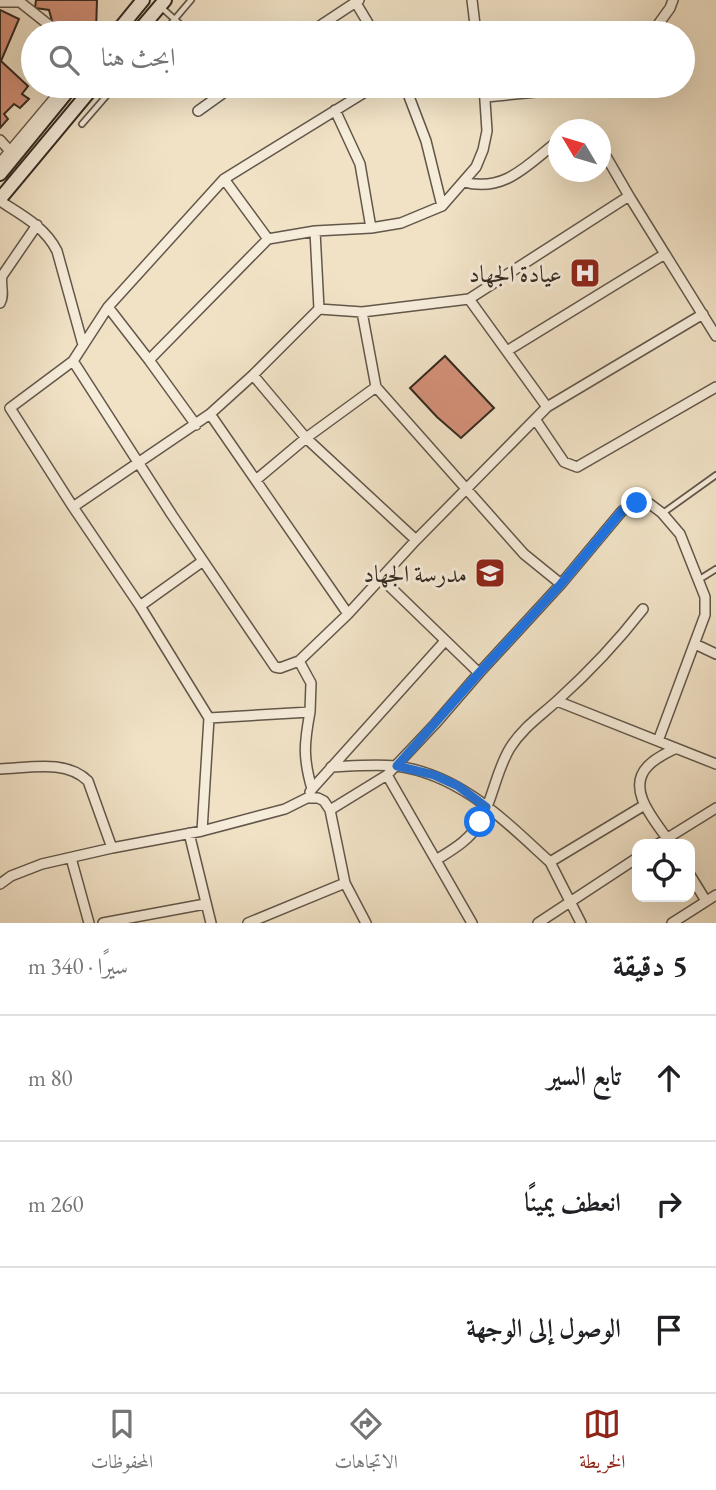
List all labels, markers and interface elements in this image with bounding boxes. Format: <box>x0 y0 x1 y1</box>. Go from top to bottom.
search box <box>21 21 695 98</box>
text: ابحث هنا <box>101 40 176 74</box>
icon: search <box>45 41 83 79</box>
north arrow <box>548 119 611 182</box>
hospital icon: عيادة الجهاد <box>568 256 602 290</box>
place label: عيادة الجهاد <box>469 258 562 289</box>
route end <box>621 487 652 518</box>
school or university icon: مدرسة الجهاد <box>473 556 507 590</box>
place label: مدرسة الجهاد <box>363 558 467 589</box>
route start <box>464 806 495 837</box>
map controls <box>632 839 695 902</box>
button: locate <box>632 839 695 902</box>
text: 5 دقيقة <box>613 946 688 985</box>
text: سيرًا · 340 m <box>28 951 128 981</box>
text: تابع السير <box>547 1059 621 1093</box>
icon: ahead <box>650 1059 688 1097</box>
text: 80 m <box>28 1063 73 1093</box>
text: انعطف يمينًا <box>524 1185 621 1219</box>
icon: right <box>650 1185 688 1223</box>
text: 260 m <box>28 1189 84 1219</box>
text: الوصول إلى الوجهة <box>466 1311 621 1345</box>
icon: arrive <box>650 1311 688 1349</box>
tab: المحفوظات <box>91 1405 153 1480</box>
tab: الاتجاهات <box>334 1405 398 1480</box>
tab: الخريطة <box>579 1405 625 1480</box>

